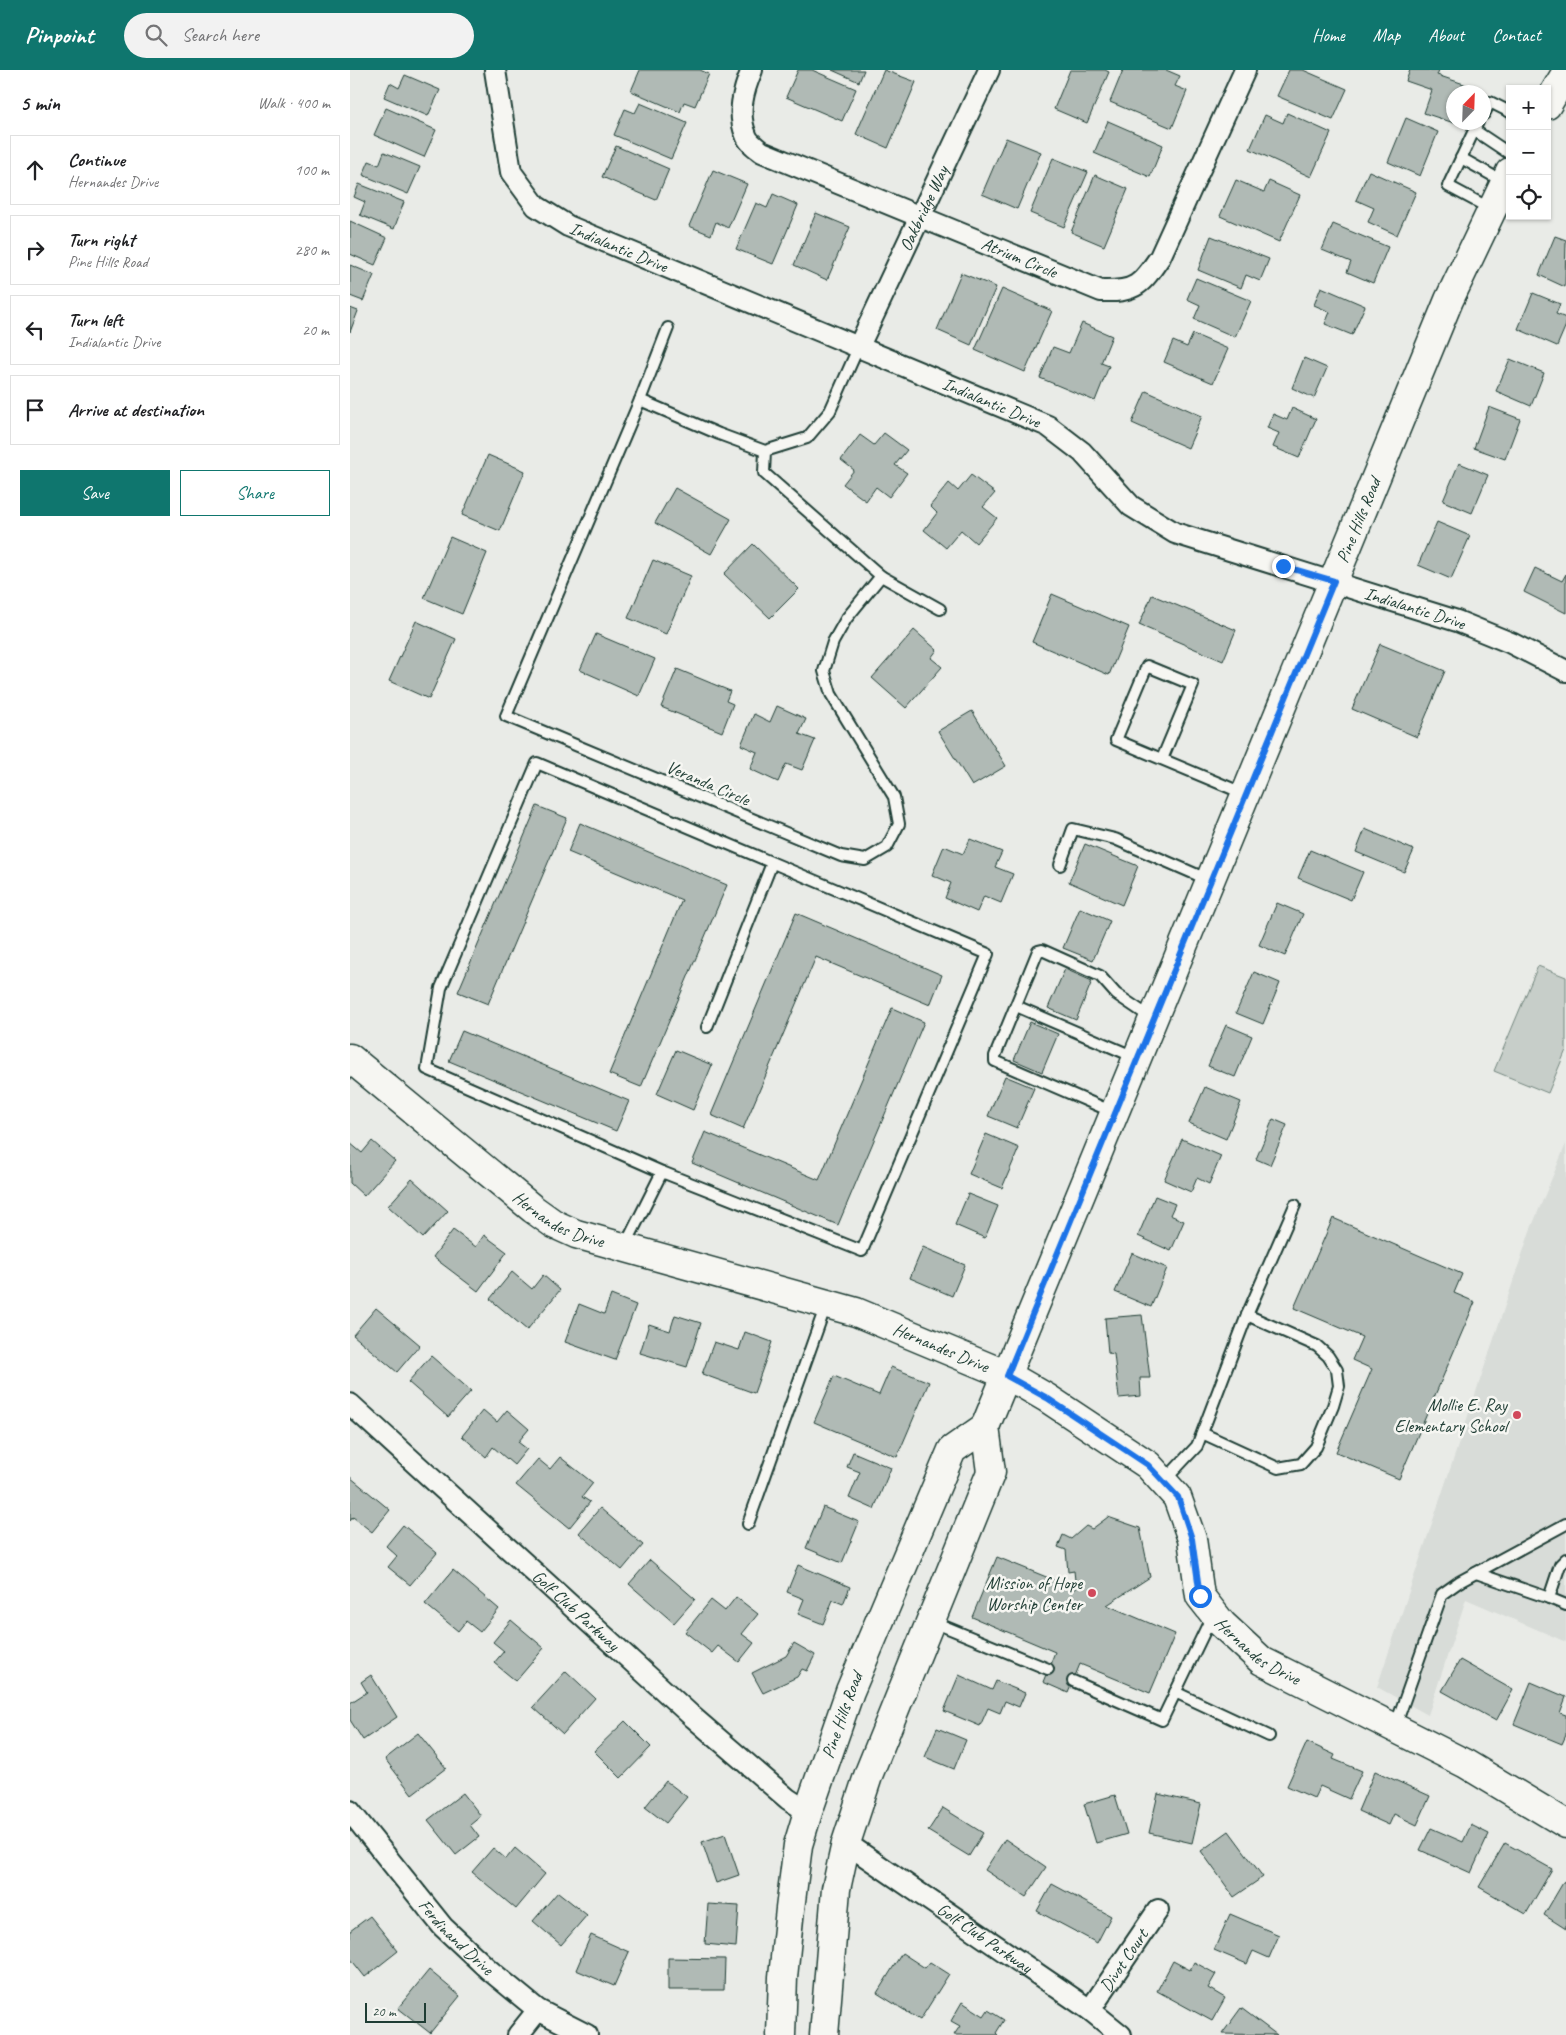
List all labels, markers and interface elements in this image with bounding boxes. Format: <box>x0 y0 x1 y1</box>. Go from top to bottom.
search box <box>124 13 474 58</box>
text: Pinpoint <box>25 20 94 50</box>
icon: search <box>142 21 170 49</box>
text: Search here <box>182 23 259 47</box>
text: Home <box>1312 24 1345 46</box>
text: Map <box>1373 24 1400 46</box>
text: About <box>1428 24 1464 46</box>
text: Contact <box>1492 24 1541 46</box>
north arrow <box>1446 85 1491 130</box>
map controls <box>1506 85 1551 220</box>
button: + <box>1506 85 1551 130</box>
text: 5 min <box>20 90 60 116</box>
text: Walk · 400 m <box>258 93 330 113</box>
button: − <box>1506 130 1551 175</box>
text: Continue <box>68 148 125 172</box>
icon: ahead <box>21 156 49 184</box>
text: 100 m <box>295 160 329 180</box>
street label: Oakbridge Way <box>894 161 954 255</box>
text: Hernandes Drive <box>68 172 158 192</box>
button: locate <box>1506 175 1551 220</box>
street label: Indialantic Drive <box>566 217 672 278</box>
text: Turn right <box>68 228 135 252</box>
street label: Atrium Circle <box>978 232 1061 283</box>
icon: right <box>21 236 49 264</box>
text: 280 m <box>295 240 329 260</box>
text: Pine Hills Road <box>68 252 148 272</box>
text: Turn left <box>68 308 123 332</box>
icon: left <box>21 316 49 344</box>
text: 20 m <box>302 320 329 340</box>
text: Indialantic Drive <box>68 332 160 352</box>
street label: Indialantic Drive <box>939 372 1045 433</box>
icon: arrive <box>21 396 49 424</box>
text: Arrive at destination <box>68 398 204 422</box>
button: Save <box>20 470 170 516</box>
button: Share <box>180 470 330 516</box>
street label: Pine Hills Road <box>1331 472 1387 566</box>
route end <box>1272 555 1295 578</box>
street label: Indialantic Drive <box>1362 582 1470 635</box>
street label: Veranda Circle <box>663 756 754 811</box>
street label: Hernandes Drive <box>508 1186 608 1253</box>
street label: Hernandes Drive <box>890 1318 993 1378</box>
place label: Mollie E. Ray Elementary School <box>1395 1394 1510 1437</box>
marker: Mollie E. Ray Elementary School <box>1511 1409 1523 1421</box>
street label: Golf Club Parkway <box>528 1565 625 1657</box>
place label: Mission of Hope Worship Center <box>986 1572 1085 1615</box>
route start <box>1189 1585 1212 1608</box>
marker: Mission of Hope Worship Center <box>1086 1587 1098 1599</box>
street label: Hernandes Drive <box>1210 1613 1305 1690</box>
street label: Pine Hills Road <box>817 1666 869 1761</box>
street label: Ferdinand Drive <box>414 1895 499 1981</box>
street label: Golf Club Parkway <box>933 1898 1038 1979</box>
street label: Divot Court <box>1095 1923 1154 1996</box>
scale bar <box>365 2000 426 2023</box>
text: 20 m <box>372 2003 396 2020</box>

